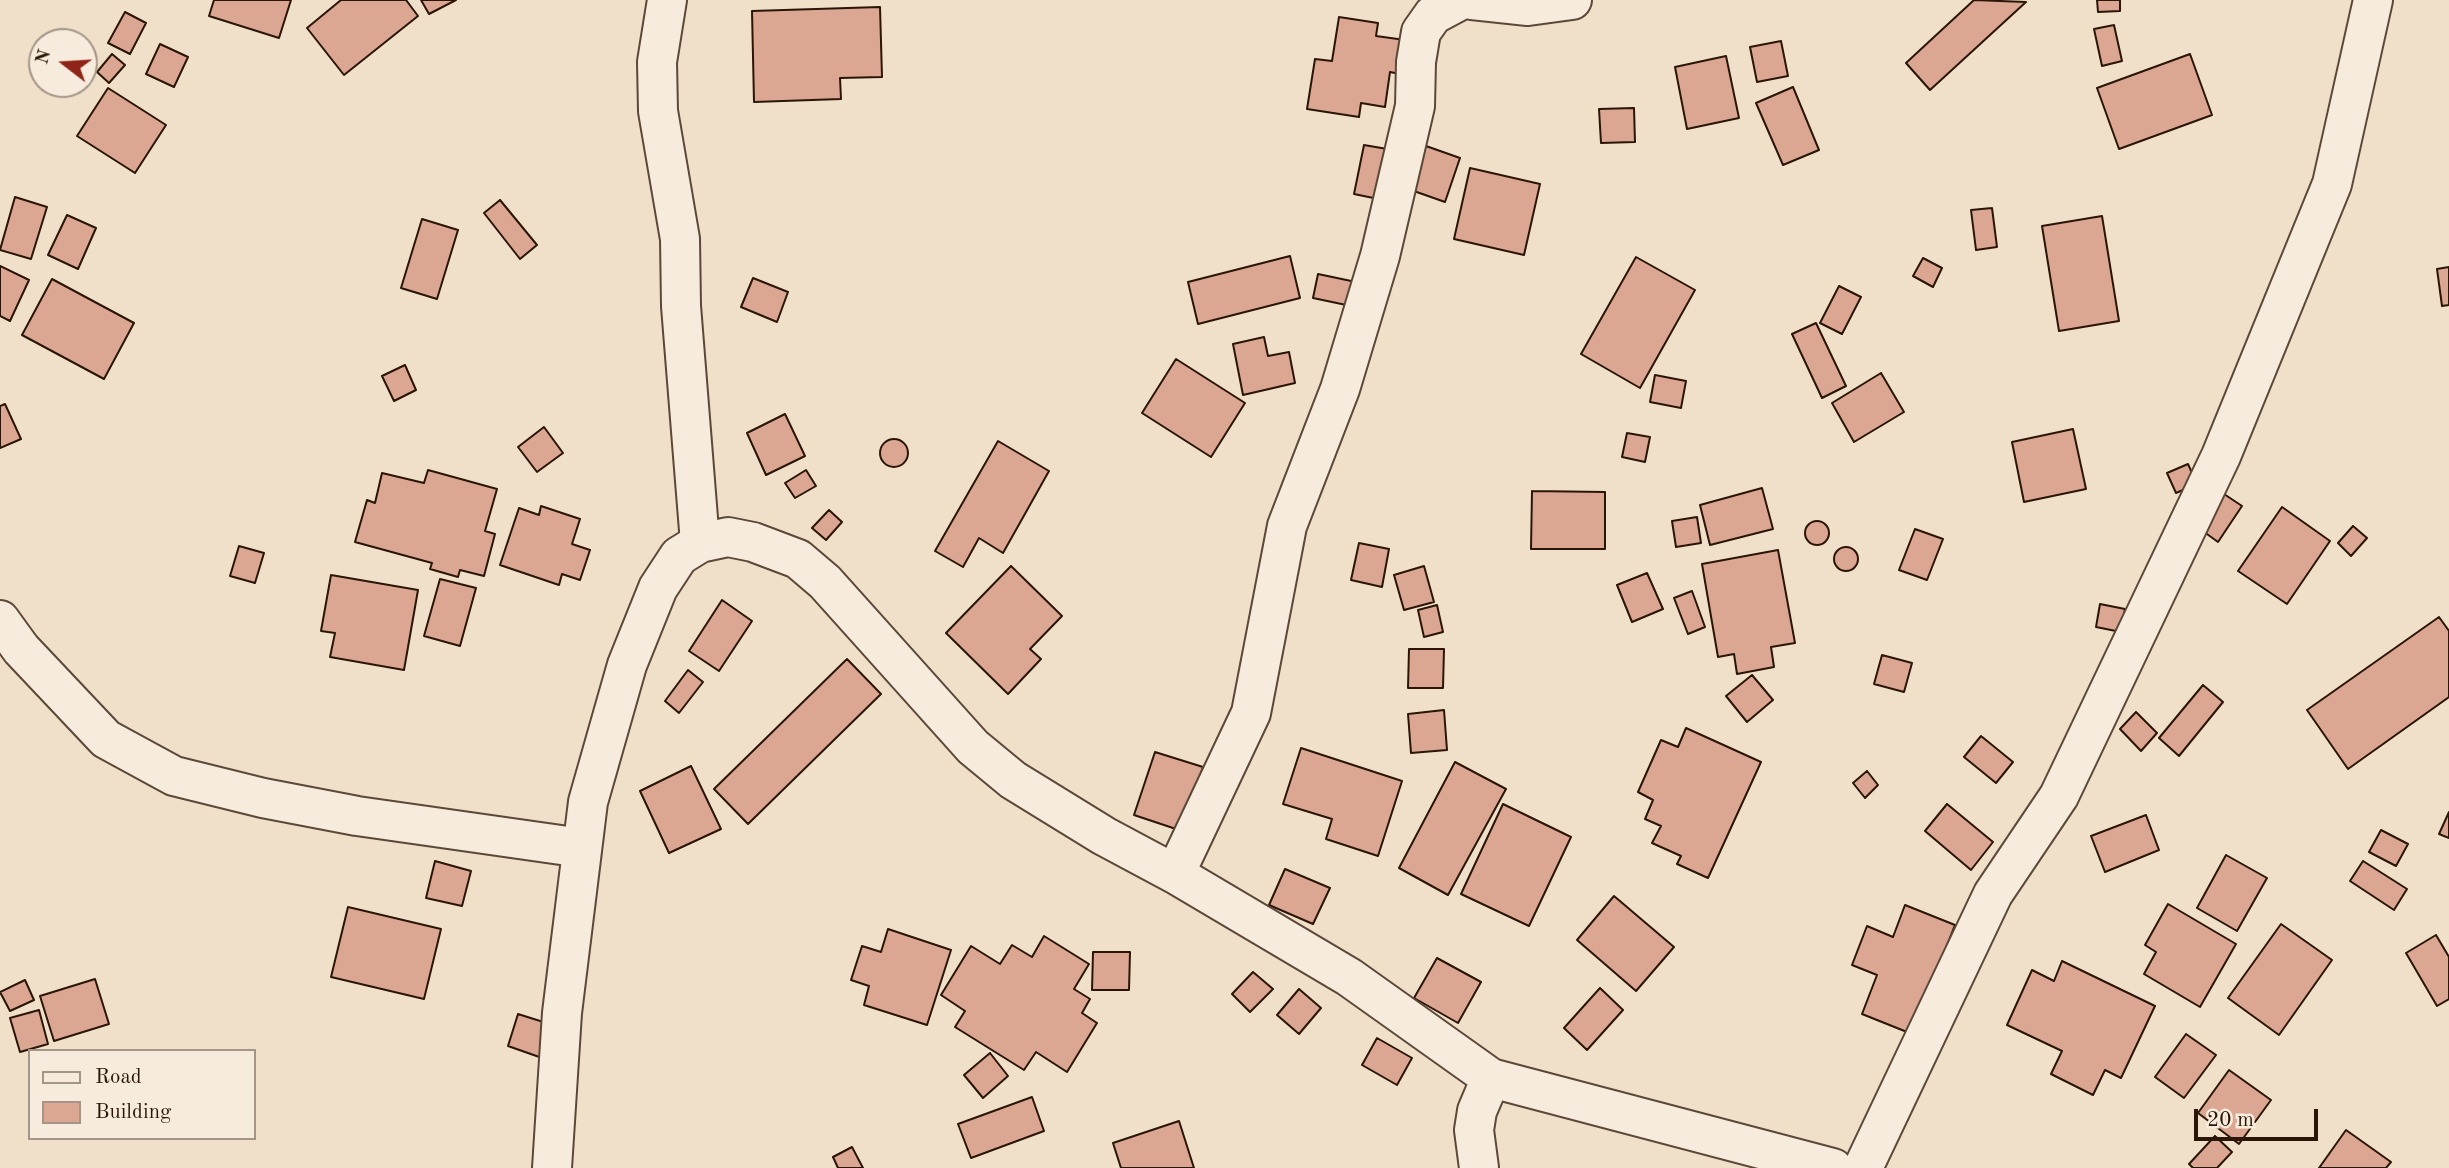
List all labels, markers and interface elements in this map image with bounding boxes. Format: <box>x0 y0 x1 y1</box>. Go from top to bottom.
north arrow <box>28 28 98 98</box>
text: N <box>33 48 56 67</box>
legend <box>28 1049 256 1140</box>
text: Road <box>95 1067 142 1088</box>
scale bar <box>2197 1094 2321 1138</box>
text: Building <box>95 1102 171 1123</box>
text: 20 m <box>2207 1110 2254 1131</box>

